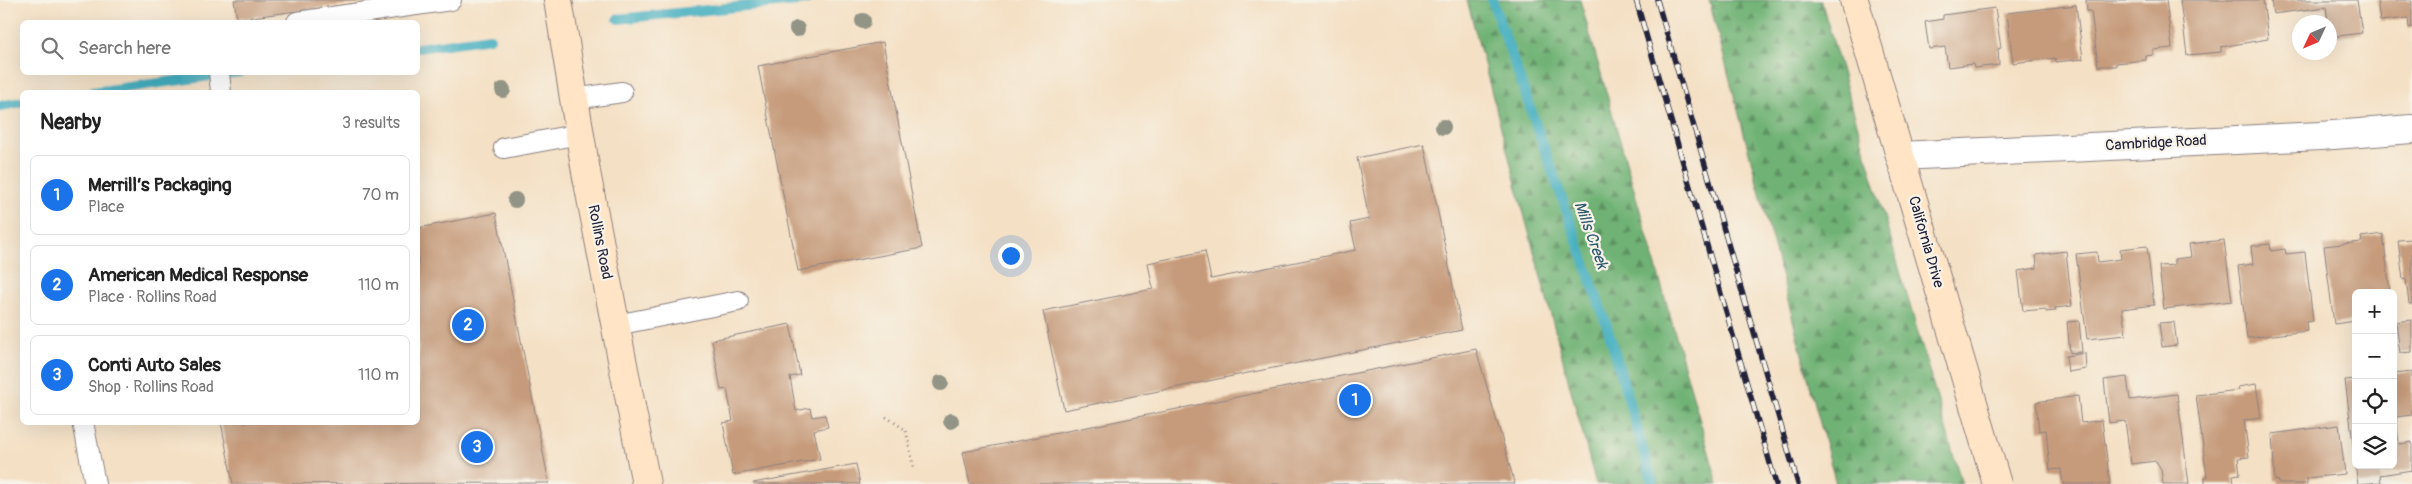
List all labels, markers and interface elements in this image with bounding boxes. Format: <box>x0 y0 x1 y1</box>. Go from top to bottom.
north arrow <box>2292 15 2337 60</box>
search box <box>20 20 420 75</box>
icon: search <box>38 34 66 62</box>
text: Search here <box>78 36 171 60</box>
text: Nearby <box>40 109 101 136</box>
text: 3 results <box>342 113 400 133</box>
street label: Cambridge Road <box>2105 131 2207 155</box>
text: Merrill’s Packaging <box>88 173 232 197</box>
text: 1 <box>54 185 60 205</box>
text: 70 m <box>362 185 399 205</box>
street label: California Drive <box>1904 194 1948 291</box>
text: Place <box>88 197 124 217</box>
water label: Mills Creek <box>1570 199 1613 273</box>
street label: Rollins Road <box>583 203 617 281</box>
your location <box>998 243 1024 269</box>
text: American Medical Response <box>88 263 308 287</box>
text: 2 <box>53 275 61 295</box>
text: 110 m <box>358 275 399 295</box>
text: Place · Rollins Road <box>88 287 217 307</box>
map controls <box>2352 289 2397 469</box>
button: + <box>2352 289 2397 334</box>
pin: 2 <box>452 306 484 344</box>
button: − <box>2352 334 2397 379</box>
text: Conti Auto Sales <box>88 353 221 377</box>
text: 3 <box>53 365 61 385</box>
text: 110 m <box>358 365 399 385</box>
text: Shop · Rollins Road <box>88 377 214 397</box>
button: locate <box>2352 379 2397 424</box>
pin: 1 <box>1339 381 1371 419</box>
button: layers <box>2352 424 2397 469</box>
pin: 3 <box>461 428 493 466</box>

